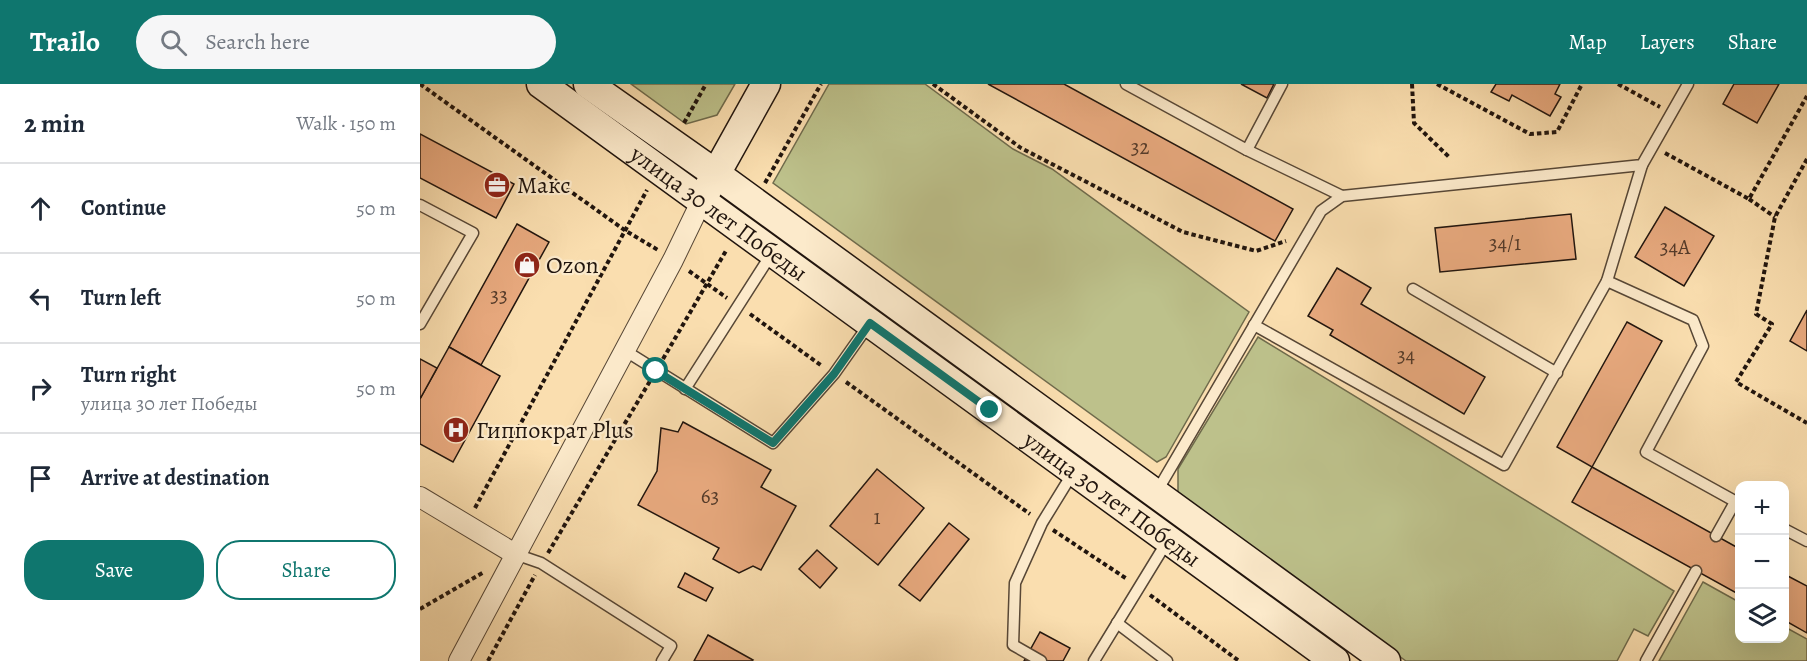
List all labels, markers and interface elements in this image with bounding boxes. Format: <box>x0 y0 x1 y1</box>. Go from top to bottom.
search box <box>136 15 556 69</box>
text: Trailo <box>30 23 100 61</box>
icon: search <box>157 26 190 59</box>
text: Search here <box>205 27 310 57</box>
text: Map <box>1568 28 1607 56</box>
text: Layers <box>1640 28 1695 56</box>
text: Share <box>1728 28 1777 56</box>
text: 2 min <box>24 106 85 141</box>
text: Walk · 150 m <box>296 110 396 137</box>
house number: 32 <box>1131 133 1149 161</box>
street label: улица 30 лет Победы <box>623 137 814 289</box>
place label: Макс <box>517 169 571 201</box>
office icon: Макс <box>482 170 512 200</box>
icon: ahead <box>24 192 57 225</box>
text: Continue <box>81 193 166 223</box>
text: 50 m <box>356 195 396 222</box>
house number: 34/1 <box>1489 229 1521 257</box>
house number: 34А <box>1660 233 1691 261</box>
place label: Ozon <box>546 249 599 281</box>
shop icon: Ozon <box>512 250 542 280</box>
house number: 33 <box>490 281 508 309</box>
icon: left <box>24 282 57 315</box>
text: Turn left <box>81 283 161 313</box>
text: 50 m <box>356 285 396 312</box>
house number: 34 <box>1397 341 1415 369</box>
route start <box>642 357 668 383</box>
text: Turn right <box>81 360 177 390</box>
icon: right <box>24 372 57 405</box>
text: 50 m <box>356 375 396 402</box>
text: улица 30 лет Победы <box>81 390 258 417</box>
route end <box>976 396 1002 422</box>
place label: Гиппократ Plus <box>476 414 634 446</box>
hospital icon: Гиппократ Plus <box>441 415 471 445</box>
street label: улица 30 лет Победы <box>1016 423 1207 574</box>
icon: arrive <box>24 462 57 495</box>
text: Arrive at destination <box>81 463 270 493</box>
map controls <box>1735 481 1789 643</box>
button: + <box>1735 481 1789 535</box>
house number: 63 <box>701 482 719 510</box>
house number: 1 <box>873 503 881 531</box>
button: − <box>1735 535 1789 589</box>
button: Save <box>24 540 204 600</box>
button: Share <box>216 540 396 600</box>
button: layers <box>1735 589 1789 643</box>

